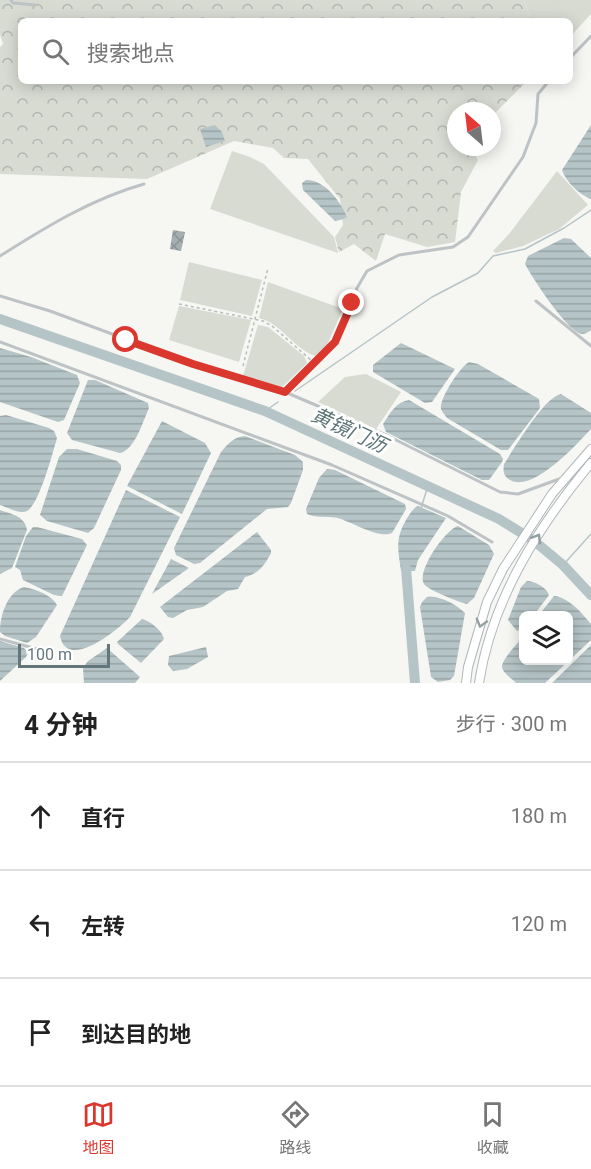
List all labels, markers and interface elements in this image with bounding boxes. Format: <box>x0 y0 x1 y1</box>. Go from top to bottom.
search box <box>18 18 573 84</box>
icon: search <box>39 35 72 68</box>
text: 搜索地点 <box>87 41 175 66</box>
north arrow <box>447 102 501 156</box>
route end <box>338 289 364 315</box>
route start <box>112 326 138 352</box>
water label: 黄镜门沥 <box>308 402 393 459</box>
one-way arrow <box>529 533 540 544</box>
map controls <box>519 611 573 665</box>
button: layers <box>519 611 573 665</box>
one-way arrow <box>476 617 488 628</box>
scale bar <box>18 641 110 668</box>
text: 100 m <box>27 645 72 664</box>
text: 4 分钟 <box>24 710 97 740</box>
text: 步行 · 300 m <box>456 712 567 736</box>
icon: ahead <box>24 800 57 833</box>
text: 180 m <box>511 804 567 828</box>
text: 直行 <box>81 806 125 831</box>
icon: left <box>24 908 57 941</box>
text: 120 m <box>511 912 567 936</box>
text: 左转 <box>81 914 125 939</box>
icon: arrive <box>24 1016 57 1049</box>
text: 到达目的地 <box>81 1022 191 1047</box>
tab: 地图 <box>82 1098 115 1158</box>
tab: 路线 <box>279 1098 312 1158</box>
tab: 收藏 <box>476 1098 509 1158</box>

